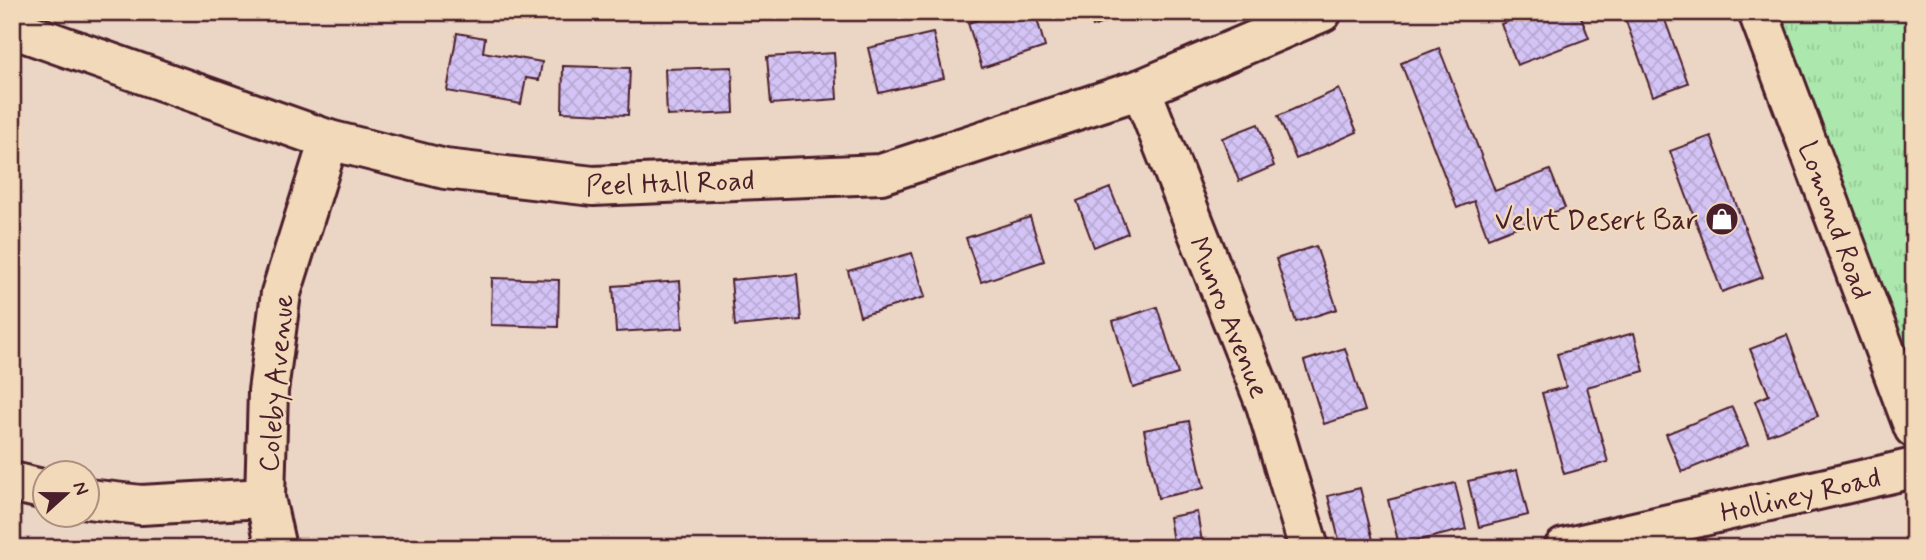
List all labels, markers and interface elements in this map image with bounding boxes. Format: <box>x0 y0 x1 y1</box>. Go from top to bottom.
street label: Lomond Road <box>1788 137 1879 305</box>
street label: Peel Hall Road <box>585 163 755 206</box>
shop icon: Velvt Desert Bar <box>1703 200 1741 238</box>
place label: Velvt Desert Bar <box>1495 203 1698 240</box>
street label: Munro Avenue <box>1178 232 1277 404</box>
street label: Coleby Avenue <box>251 293 304 474</box>
north arrow <box>32 458 102 528</box>
street label: Holliney Road <box>1717 460 1884 533</box>
text: N <box>67 478 94 499</box>

